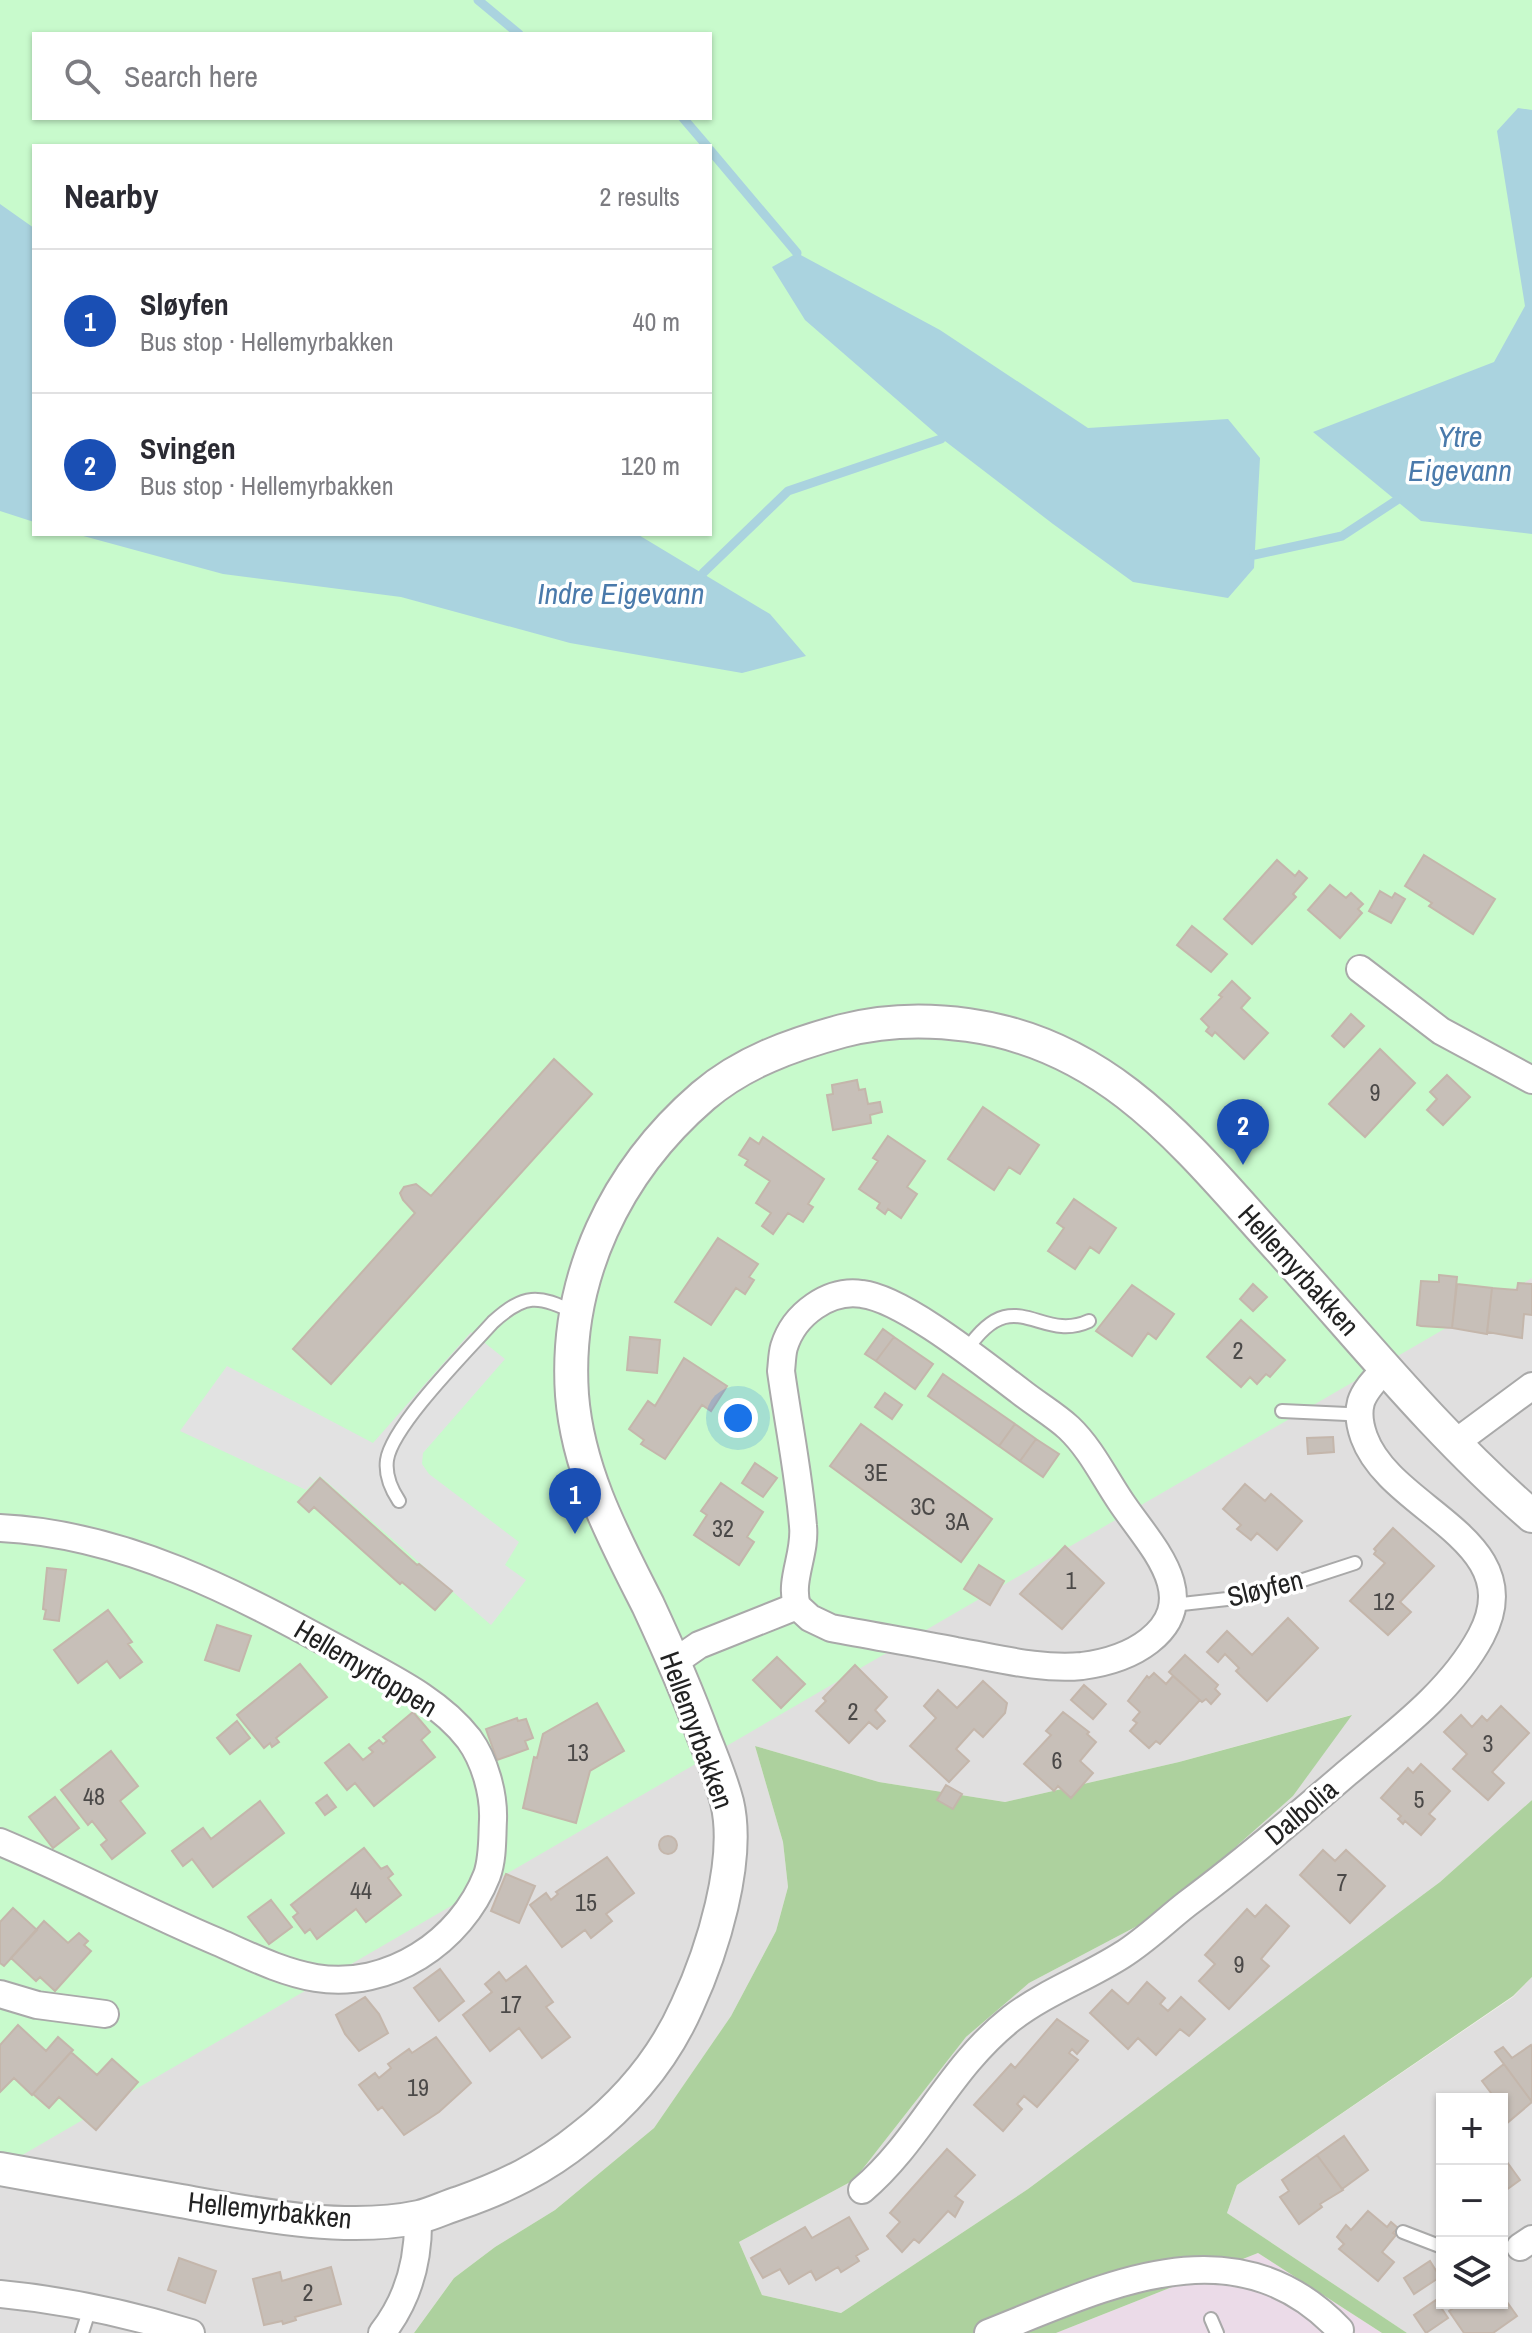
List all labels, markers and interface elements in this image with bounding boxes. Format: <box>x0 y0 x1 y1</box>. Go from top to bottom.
search box <box>32 32 712 120</box>
icon: search <box>60 54 104 98</box>
text: Search here <box>124 56 258 96</box>
text: Nearby <box>64 173 159 219</box>
text: 2 results <box>599 179 680 214</box>
text: Sløyfen <box>140 284 229 324</box>
text: 1 <box>84 304 96 339</box>
text: 40 m <box>633 304 680 339</box>
text: Bus stop · Hellemyrbakken <box>140 324 394 359</box>
water label: Ytre Eigevann <box>1408 416 1512 490</box>
text: Svingen <box>140 428 236 468</box>
text: 2 <box>84 448 96 483</box>
text: 120 m <box>621 448 680 483</box>
text: Bus stop · Hellemyrbakken <box>140 468 394 503</box>
water label: Indre Eigevann <box>538 573 704 613</box>
house number: 9 <box>1370 1076 1380 1108</box>
pin: 2 <box>1217 1099 1269 1165</box>
street label: Hellemyrbakken <box>1230 1196 1368 1344</box>
house number: 2 <box>1233 1334 1243 1366</box>
your location <box>718 1398 758 1438</box>
house number: 3E <box>864 1456 888 1488</box>
pin: 1 <box>549 1468 601 1534</box>
house number: 3C <box>910 1490 936 1522</box>
house number: 3A <box>945 1505 970 1537</box>
house number: 32 <box>712 1512 734 1544</box>
street label: Sløyfen <box>1223 1560 1307 1616</box>
house number: 1 <box>1066 1564 1077 1596</box>
house number: 12 <box>1373 1585 1395 1617</box>
street label: Hellemyrtoppen <box>287 1610 445 1726</box>
street label: Hellemyrbakken <box>651 1646 743 1814</box>
house number: 2 <box>848 1695 858 1727</box>
house number: 3 <box>1483 1727 1493 1759</box>
house number: 13 <box>567 1736 589 1768</box>
house number: 6 <box>1052 1744 1062 1776</box>
street label: Dalbolia <box>1257 1770 1346 1854</box>
house number: 48 <box>83 1780 105 1812</box>
house number: 5 <box>1414 1783 1425 1815</box>
house number: 7 <box>1337 1866 1348 1898</box>
house number: 44 <box>350 1874 372 1906</box>
house number: 15 <box>575 1886 597 1918</box>
house number: 9 <box>1234 1948 1244 1980</box>
house number: 17 <box>500 1988 522 2020</box>
house number: 19 <box>407 2071 429 2103</box>
map controls <box>1436 2093 1508 2309</box>
button: + <box>1436 2093 1508 2165</box>
button: − <box>1436 2165 1508 2237</box>
street label: Hellemyrbakken <box>186 2183 354 2237</box>
button: layers <box>1436 2237 1508 2309</box>
house number: 2 <box>303 2276 313 2308</box>

